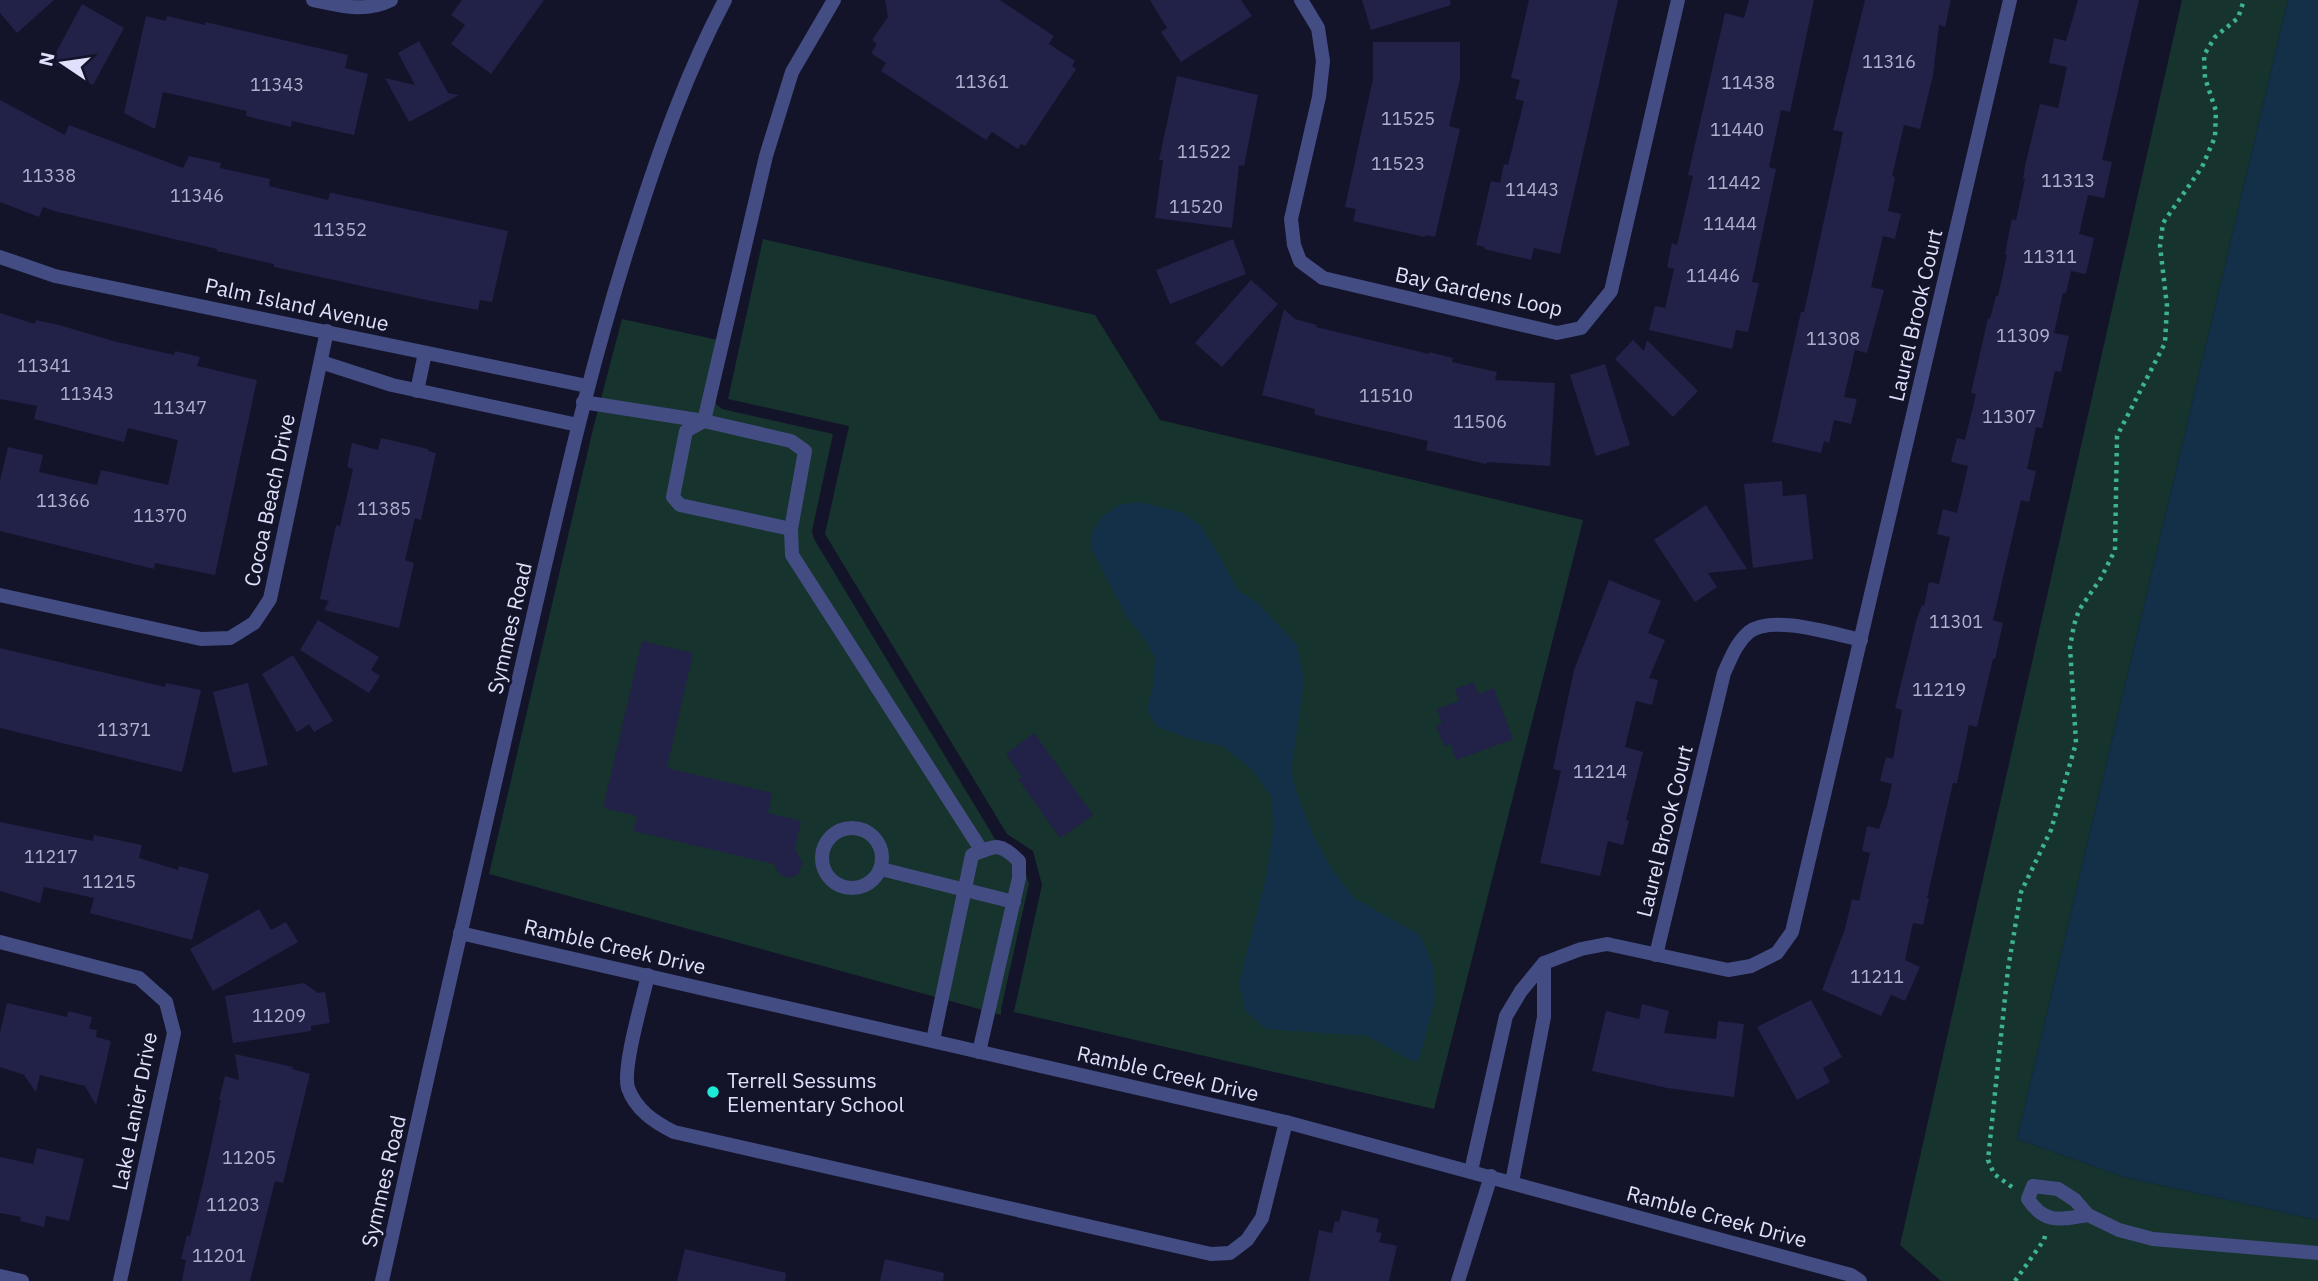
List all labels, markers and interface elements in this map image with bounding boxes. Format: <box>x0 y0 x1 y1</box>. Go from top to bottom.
north arrow <box>28 28 98 98</box>
text: N <box>33 50 60 69</box>
house number: 11316 <box>1862 50 1916 73</box>
house number: 11361 <box>955 70 1009 93</box>
house number: 11438 <box>1721 71 1775 94</box>
house number: 11343 <box>250 73 304 96</box>
house number: 11525 <box>1381 107 1435 130</box>
house number: 11440 <box>1710 118 1764 141</box>
house number: 11522 <box>1177 140 1231 163</box>
house number: 11523 <box>1371 152 1425 175</box>
house number: 11338 <box>22 164 76 187</box>
house number: 11313 <box>2041 169 2095 192</box>
house number: 11442 <box>1707 171 1761 194</box>
house number: 11443 <box>1505 178 1559 201</box>
house number: 11346 <box>170 184 224 207</box>
house number: 11520 <box>1169 195 1223 218</box>
house number: 11444 <box>1703 212 1757 235</box>
house number: 11352 <box>313 218 367 241</box>
street label: Laurel Brook Court <box>1882 226 1948 404</box>
house number: 11311 <box>2023 245 2077 268</box>
street label: Bay Gardens Loop <box>1393 260 1565 322</box>
house number: 11446 <box>1686 264 1740 287</box>
street label: Palm Island Avenue <box>202 271 392 337</box>
house number: 11309 <box>1996 324 2050 347</box>
house number: 11308 <box>1806 327 1860 350</box>
house number: 11341 <box>17 354 71 377</box>
house number: 11343 <box>60 382 114 405</box>
house number: 11510 <box>1359 384 1413 407</box>
house number: 11347 <box>153 396 207 419</box>
house number: 11307 <box>1982 405 2036 428</box>
house number: 11506 <box>1453 410 1507 433</box>
street label: Cocoa Beach Drive <box>237 411 301 589</box>
house number: 11366 <box>36 489 90 512</box>
house number: 11385 <box>357 497 411 520</box>
house number: 11370 <box>133 504 187 527</box>
street label: Symmes Road <box>480 559 538 697</box>
house number: 11301 <box>1929 610 1983 633</box>
house number: 11219 <box>1912 678 1966 701</box>
house number: 11371 <box>97 718 151 741</box>
street label: Laurel Brook Court <box>1629 742 1699 920</box>
house number: 11214 <box>1573 760 1627 783</box>
house number: 11217 <box>24 845 78 868</box>
house number: 11215 <box>82 870 136 893</box>
street label: Ramble Creek Drive <box>521 911 709 981</box>
house number: 11211 <box>1850 965 1904 988</box>
house number: 11209 <box>252 1004 306 1027</box>
street label: Lake Lanier Drive <box>105 1029 163 1193</box>
street label: Ramble Creek Drive <box>1074 1038 1262 1108</box>
place label: Terrell Sessums Elementary School <box>727 1066 904 1118</box>
marker: Terrell Sessums Elementary School <box>705 1084 721 1100</box>
street label: Symmes Road <box>354 1112 412 1250</box>
house number: 11205 <box>222 1146 276 1169</box>
street label: Ramble Creek Drive <box>1624 1178 1810 1254</box>
house number: 11203 <box>206 1193 260 1216</box>
house number: 11201 <box>192 1244 246 1267</box>

